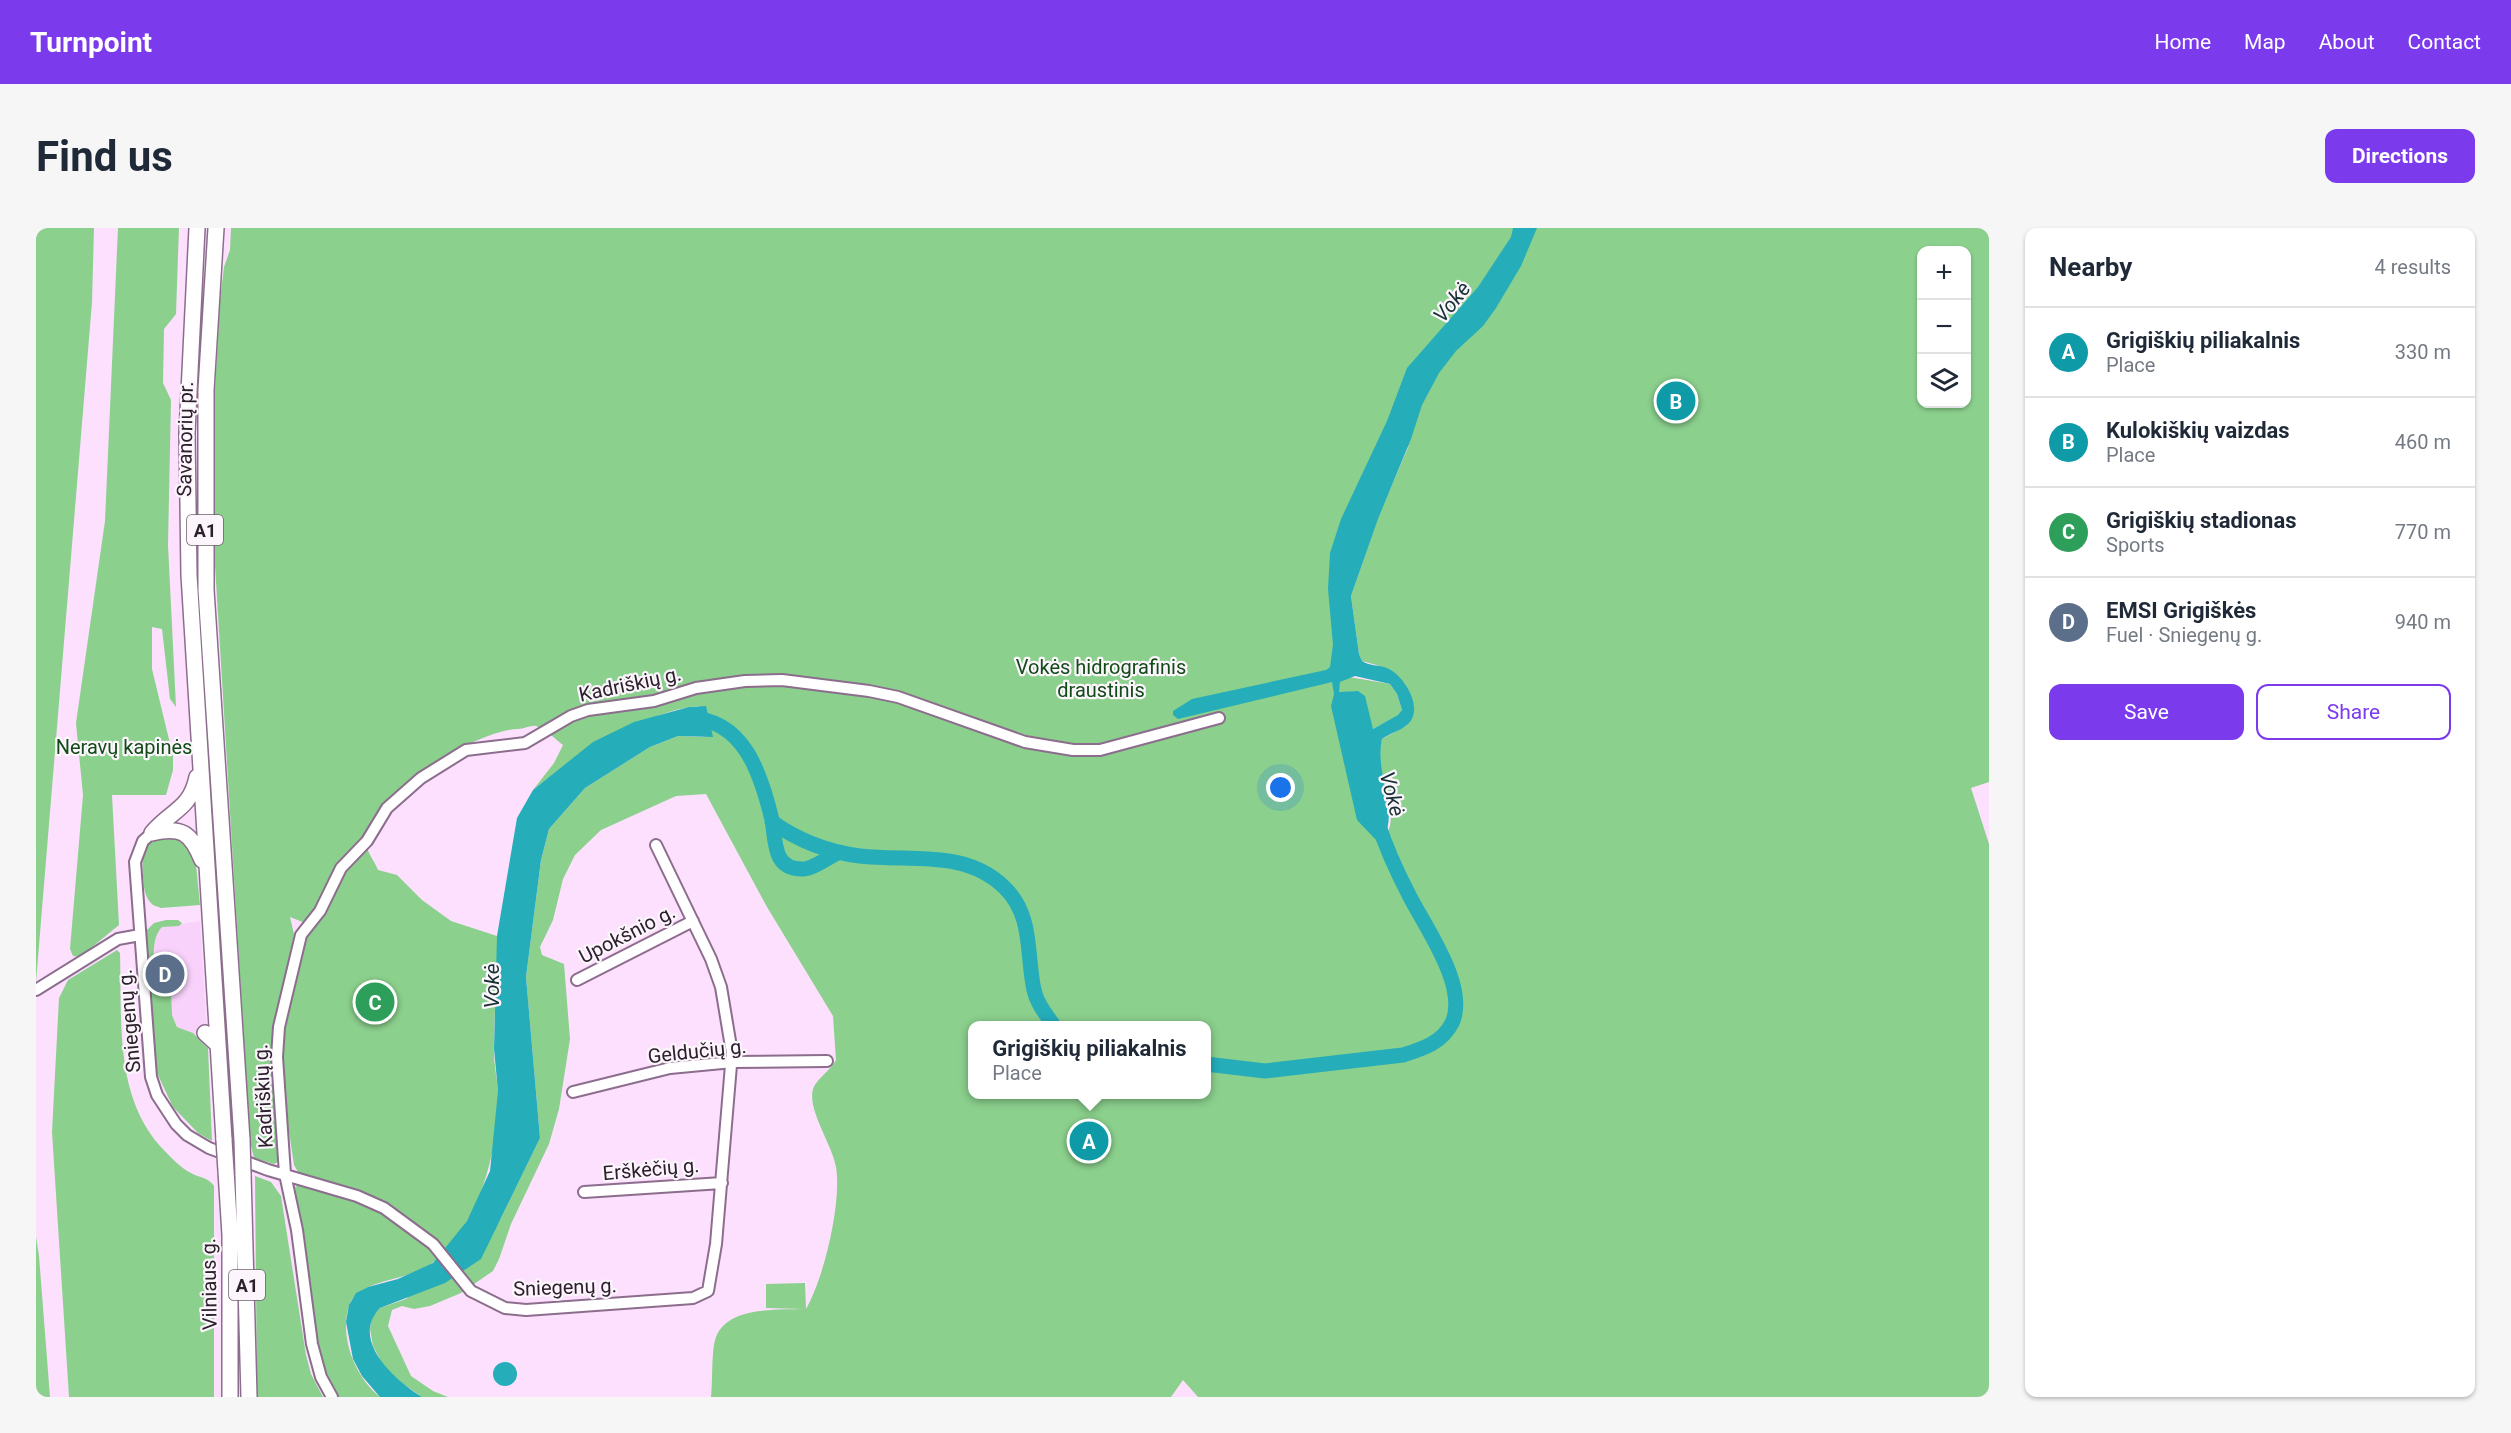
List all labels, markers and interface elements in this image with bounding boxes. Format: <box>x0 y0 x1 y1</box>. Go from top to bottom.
text: Turnpoint <box>30 26 152 59</box>
text: Home <box>2155 30 2211 54</box>
text: Map <box>2244 30 2286 54</box>
text: About <box>2319 30 2375 54</box>
text: Contact <box>2408 30 2481 54</box>
button: Directions <box>2325 129 2475 183</box>
text: Find us <box>36 132 173 181</box>
map controls <box>1917 246 1971 408</box>
button: + <box>1917 246 1971 300</box>
text: Nearby <box>2049 252 2132 282</box>
text: 4 results <box>2375 255 2451 279</box>
water label: Vokė <box>1428 277 1476 327</box>
button: − <box>1917 300 1971 354</box>
text: Grigiškių piliakalnis <box>2106 328 2300 353</box>
text: A <box>2062 340 2075 364</box>
text: 330 m <box>2395 340 2451 364</box>
text: Place <box>2106 353 2155 377</box>
button: layers <box>1917 354 1971 408</box>
pin: B <box>1656 378 1696 423</box>
street label: Savanorių pr. <box>172 381 198 497</box>
text: Kulokiškių vaizdas <box>2106 418 2290 443</box>
text: B <box>2062 430 2075 454</box>
text: 460 m <box>2395 430 2451 454</box>
text: Place <box>2106 443 2155 467</box>
text: Grigiškių stadionas <box>2106 508 2296 533</box>
road number: A1 <box>187 515 223 545</box>
text: C <box>2062 520 2075 544</box>
text: 770 m <box>2395 520 2451 544</box>
text: Sports <box>2106 533 2165 557</box>
text: EMSI Grigiškės <box>2106 598 2256 623</box>
text: D <box>2062 610 2075 634</box>
text: 940 m <box>2395 610 2451 634</box>
text: Fuel · Sniegenų g. <box>2106 623 2262 647</box>
park label: Vokės hidrografinis draustinis <box>1016 655 1186 702</box>
street label: Kadriškių g. <box>577 661 683 707</box>
button: Save <box>2049 684 2244 740</box>
button: Share <box>2256 684 2451 740</box>
park label: Neravų kapinės <box>56 735 192 759</box>
water label: Vokė <box>1375 769 1409 819</box>
your location <box>1266 773 1295 802</box>
street label: Upokšnio g. <box>575 900 679 968</box>
pin: D <box>146 952 184 996</box>
water label: Vokė <box>480 963 504 1009</box>
street label: Sniegenų g. <box>113 968 145 1074</box>
pin: C <box>356 980 394 1024</box>
popup <box>968 1021 1211 1099</box>
street label: Geldučių g. <box>646 1034 748 1068</box>
text: Grigiškių piliakalnis <box>992 1036 1187 1061</box>
street label: Kadriškių g. <box>248 1043 278 1149</box>
text: Place <box>992 1061 1042 1085</box>
pin: A <box>1070 1118 1108 1164</box>
street label: Erškėčių g. <box>602 1153 700 1185</box>
street label: Vilniaus g. <box>196 1238 222 1330</box>
road number: A1 <box>229 1270 265 1300</box>
street label: Sniegenų g. <box>513 1273 617 1301</box>

